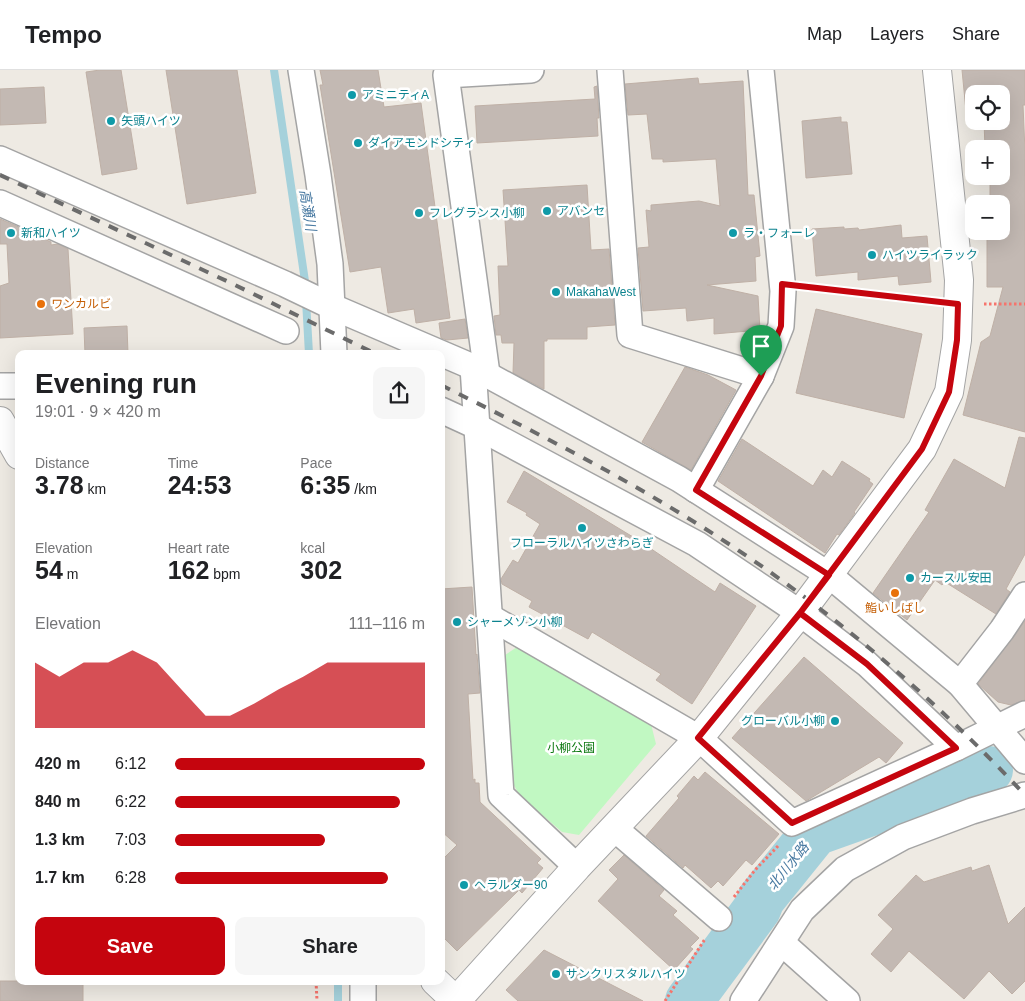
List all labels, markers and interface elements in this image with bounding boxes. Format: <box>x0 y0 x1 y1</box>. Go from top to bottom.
text: Tempo <box>25 21 102 48</box>
text: Map <box>807 24 842 44</box>
text: Layers <box>870 24 924 44</box>
text: Share <box>952 24 1000 44</box>
map controls <box>965 85 1010 240</box>
button: locate <box>965 85 1010 130</box>
place label: アミニティA <box>362 88 429 102</box>
marker: アミニティA <box>346 89 358 101</box>
place label: 矢頭ハイツ <box>121 114 181 128</box>
marker: 矢頭ハイツ <box>105 115 117 127</box>
place label: ダイアモンドシティ <box>368 136 475 150</box>
marker: ダイアモンドシティ <box>352 137 364 149</box>
button: + <box>965 140 1010 185</box>
water label: 高瀬川 <box>297 188 319 234</box>
button: − <box>965 195 1010 240</box>
place label: アバンセ <box>557 204 605 218</box>
marker: アバンセ <box>541 205 553 217</box>
place label: フレグランス小柳 <box>429 206 525 220</box>
marker: フレグランス小柳 <box>413 207 425 219</box>
place label: 新和ハイツ <box>21 226 81 240</box>
place label: ラ・フォーレ <box>743 226 815 240</box>
marker: 新和ハイツ <box>5 227 17 239</box>
marker: ラ・フォーレ <box>727 227 739 239</box>
place label: ハイツライラック <box>882 248 978 262</box>
marker: ハイツライラック <box>866 249 878 261</box>
place label: MakahaWest <box>566 285 636 299</box>
marker: MakahaWest <box>550 286 562 298</box>
place label: ワンカルビ <box>51 297 111 311</box>
marker: ワンカルビ <box>35 298 47 310</box>
pin <box>740 325 782 376</box>
icon: arrive <box>747 332 775 360</box>
button: share <box>373 367 425 419</box>
text: Evening run <box>35 368 197 399</box>
text: 19:01 · 9 × 420 m <box>35 403 161 420</box>
text: Distance <box>35 455 89 471</box>
text: Time <box>168 455 198 471</box>
text: Pace <box>300 455 332 471</box>
text: 3.78 <box>35 471 84 499</box>
text: 24:53 <box>168 471 232 499</box>
text: 6:35 <box>300 471 350 499</box>
text: km <box>84 481 106 497</box>
text: /km <box>350 481 377 497</box>
marker: フローラルハイツさわらぎ <box>576 522 588 534</box>
place label: フローラルハイツさわらぎ <box>510 536 654 550</box>
text: Elevation <box>35 540 93 556</box>
text: Heart rate <box>168 540 230 556</box>
text: kcal <box>300 540 325 556</box>
text: 54 <box>35 556 63 584</box>
text: 162 <box>168 556 209 584</box>
text: 302 <box>300 556 342 584</box>
text: m <box>63 566 78 582</box>
text: bpm <box>209 566 241 582</box>
place label: カースル安田 <box>920 571 991 585</box>
marker: カースル安田 <box>904 572 916 584</box>
marker: 鮨いしばし <box>889 587 901 599</box>
place label: 鮨いしばし <box>865 601 925 615</box>
text: Elevation <box>35 615 101 632</box>
text: 111–116 m <box>349 615 425 632</box>
place label: シャーメゾン小柳 <box>467 615 563 629</box>
marker: シャーメゾン小柳 <box>451 616 463 628</box>
place label: グローバル小柳 <box>741 714 825 728</box>
marker: グローバル小柳 <box>829 715 841 727</box>
park label: 小柳公園 <box>547 741 595 755</box>
text: 420 m <box>35 755 80 772</box>
text: 6:12 <box>115 755 146 772</box>
text: 840 m <box>35 793 80 810</box>
text: 6:22 <box>115 793 146 810</box>
text: 1.3 km <box>35 831 85 848</box>
text: 7:03 <box>115 831 146 848</box>
water label: 北川水路 <box>764 838 812 893</box>
text: 1.7 km <box>35 869 85 886</box>
text: 6:28 <box>115 869 146 886</box>
place label: ヘラルダー90 <box>474 878 548 892</box>
marker: ヘラルダー90 <box>458 879 470 891</box>
button: Save <box>35 917 225 975</box>
button: Share <box>235 917 425 975</box>
place label: サンクリスタルハイツ <box>566 967 686 981</box>
marker: サンクリスタルハイツ <box>550 968 562 980</box>

